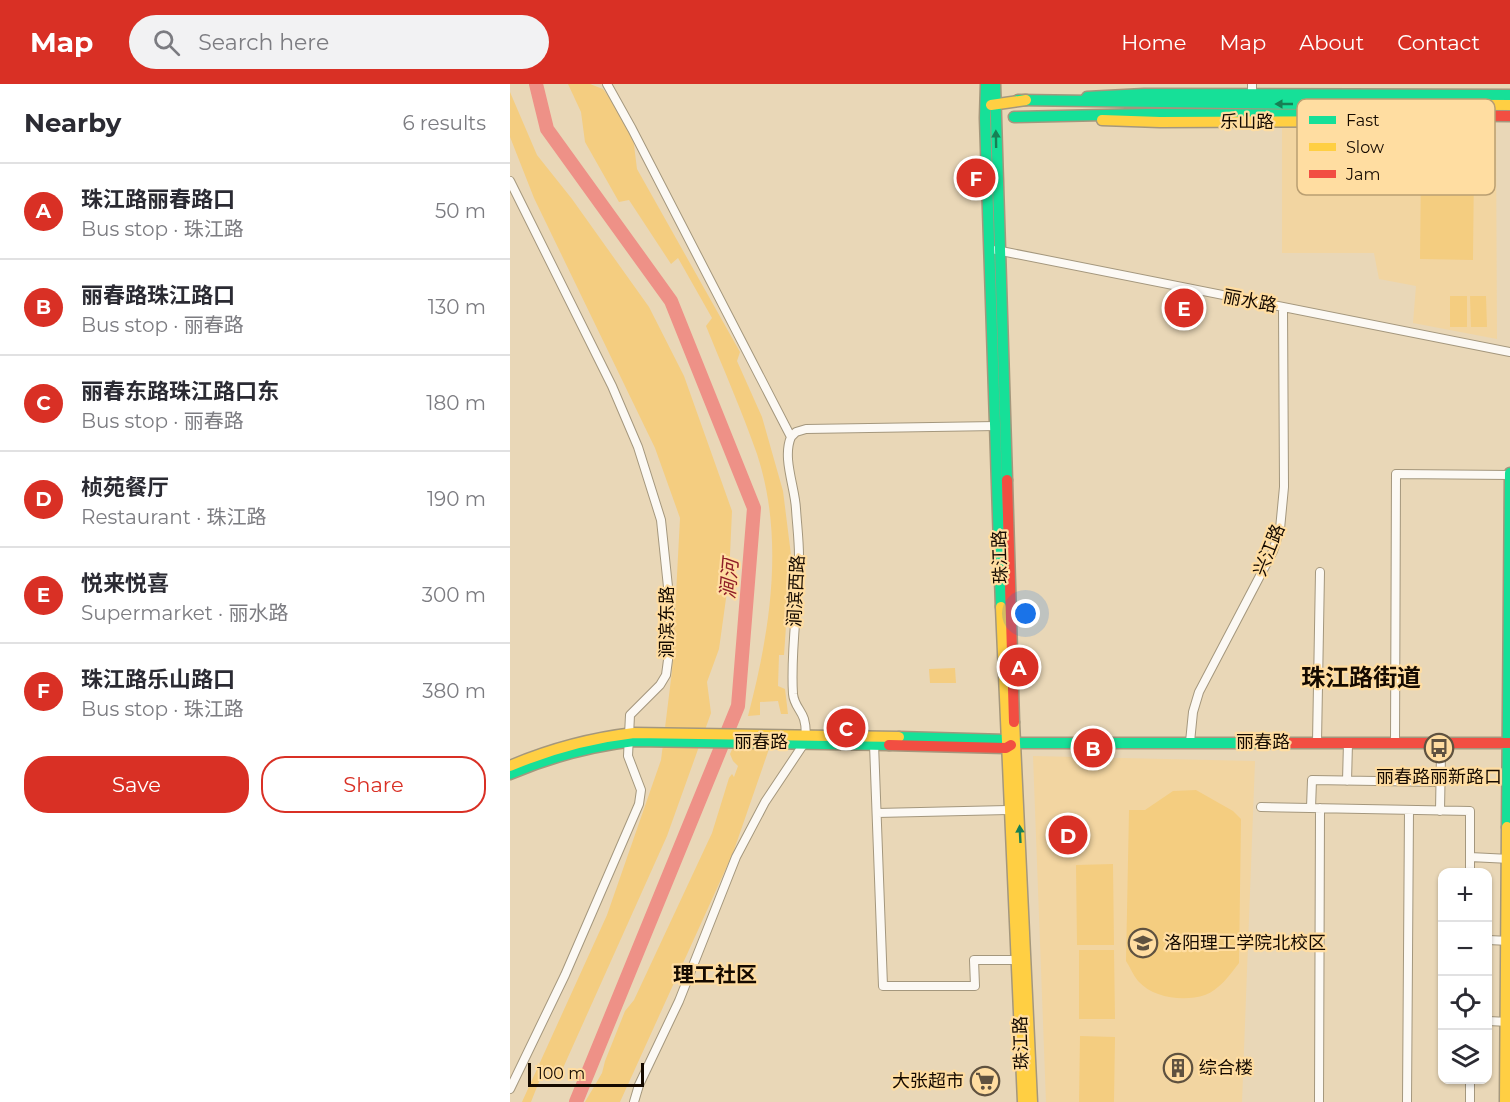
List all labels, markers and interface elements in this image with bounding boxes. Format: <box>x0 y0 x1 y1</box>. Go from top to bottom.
search box <box>129 15 549 69</box>
text: Map <box>30 25 93 59</box>
icon: search <box>150 26 183 59</box>
text: Search here <box>198 29 329 56</box>
text: Home <box>1121 30 1186 55</box>
text: Map <box>1219 30 1266 55</box>
text: About <box>1299 30 1364 55</box>
text: Contact <box>1397 30 1480 55</box>
one-way arrow <box>1274 99 1293 109</box>
legend <box>1297 99 1495 195</box>
text: Nearby <box>24 107 121 139</box>
text: 6 results <box>402 111 486 135</box>
street label: 乐山路 <box>1220 111 1274 133</box>
text: Fast <box>1346 111 1380 130</box>
one-way arrow <box>992 129 1001 148</box>
text: Slow <box>1346 138 1384 157</box>
pin: F <box>956 156 996 200</box>
text: Jam <box>1345 165 1380 184</box>
text: 珠江路丽春路口 <box>81 186 235 213</box>
text: A <box>36 199 51 223</box>
text: 50 m <box>435 199 486 223</box>
text: Bus stop · 珠江路 <box>81 217 244 241</box>
text: 丽春路珠江路口 <box>81 282 235 309</box>
street label: 丽水路 <box>1221 285 1279 317</box>
pin: E <box>1164 286 1204 330</box>
text: B <box>36 295 51 319</box>
text: 130 m <box>428 295 486 319</box>
text: Bus stop · 丽春路 <box>81 313 244 337</box>
text: 丽春东路珠江路口东 <box>81 378 279 405</box>
text: C <box>36 391 51 415</box>
text: 180 m <box>426 391 486 415</box>
text: Bus stop · 丽春路 <box>81 409 244 433</box>
text: 桢苑餐厅 <box>81 474 169 501</box>
text: D <box>35 487 52 511</box>
text: 190 m <box>427 487 486 511</box>
text: Restaurant · 珠江路 <box>81 505 266 529</box>
street label: 兴江路 <box>1249 521 1289 579</box>
street label: 珠江路 <box>988 530 1012 584</box>
water label: 涧河 <box>715 554 743 600</box>
street label: 涧滨西路 <box>783 554 809 628</box>
text: 悦来悦喜 <box>81 570 169 597</box>
text: E <box>37 583 50 607</box>
text: 300 m <box>422 583 486 607</box>
street label: 涧滨东路 <box>656 586 678 658</box>
your location <box>1011 599 1040 628</box>
text: Supermarket · 丽水路 <box>81 601 288 625</box>
pin: A <box>1000 644 1038 690</box>
district label: 珠江路街道 <box>1301 663 1421 692</box>
text: 珠江路乐山路口 <box>81 666 235 693</box>
text: F <box>37 679 50 703</box>
text: 380 m <box>422 679 486 703</box>
text: Bus stop · 珠江路 <box>81 697 244 721</box>
pin: C <box>826 706 866 750</box>
pin: B <box>1074 726 1112 770</box>
street label: 丽春路 <box>734 731 788 753</box>
street label: 丽春路 <box>1236 731 1290 753</box>
bus stop icon: 丽春路丽新路口 <box>1423 732 1455 764</box>
button: Save <box>24 756 249 813</box>
button: Share <box>261 756 486 813</box>
place label: 丽春路丽新路口 <box>1376 766 1502 788</box>
pin: D <box>1048 812 1088 858</box>
one-way arrow <box>1016 824 1025 843</box>
map controls <box>1438 868 1492 1084</box>
button: + <box>1438 868 1492 922</box>
button: − <box>1438 922 1492 976</box>
school or university icon: 洛阳理工学院北校区 <box>1127 927 1159 959</box>
place label: 洛阳理工学院北校区 <box>1164 932 1326 954</box>
district label: 理工社区 <box>673 962 757 987</box>
button: locate <box>1438 976 1492 1030</box>
street label: 珠江路 <box>1009 1016 1033 1070</box>
button: layers <box>1438 1030 1492 1084</box>
building icon: 综合楼 <box>1162 1052 1194 1084</box>
place label: 综合楼 <box>1199 1057 1253 1079</box>
scale bar <box>528 1060 644 1088</box>
text: 100 m <box>537 1064 585 1083</box>
supermarket icon: 大张超市 <box>969 1065 1001 1097</box>
place label: 大张超市 <box>892 1070 964 1092</box>

